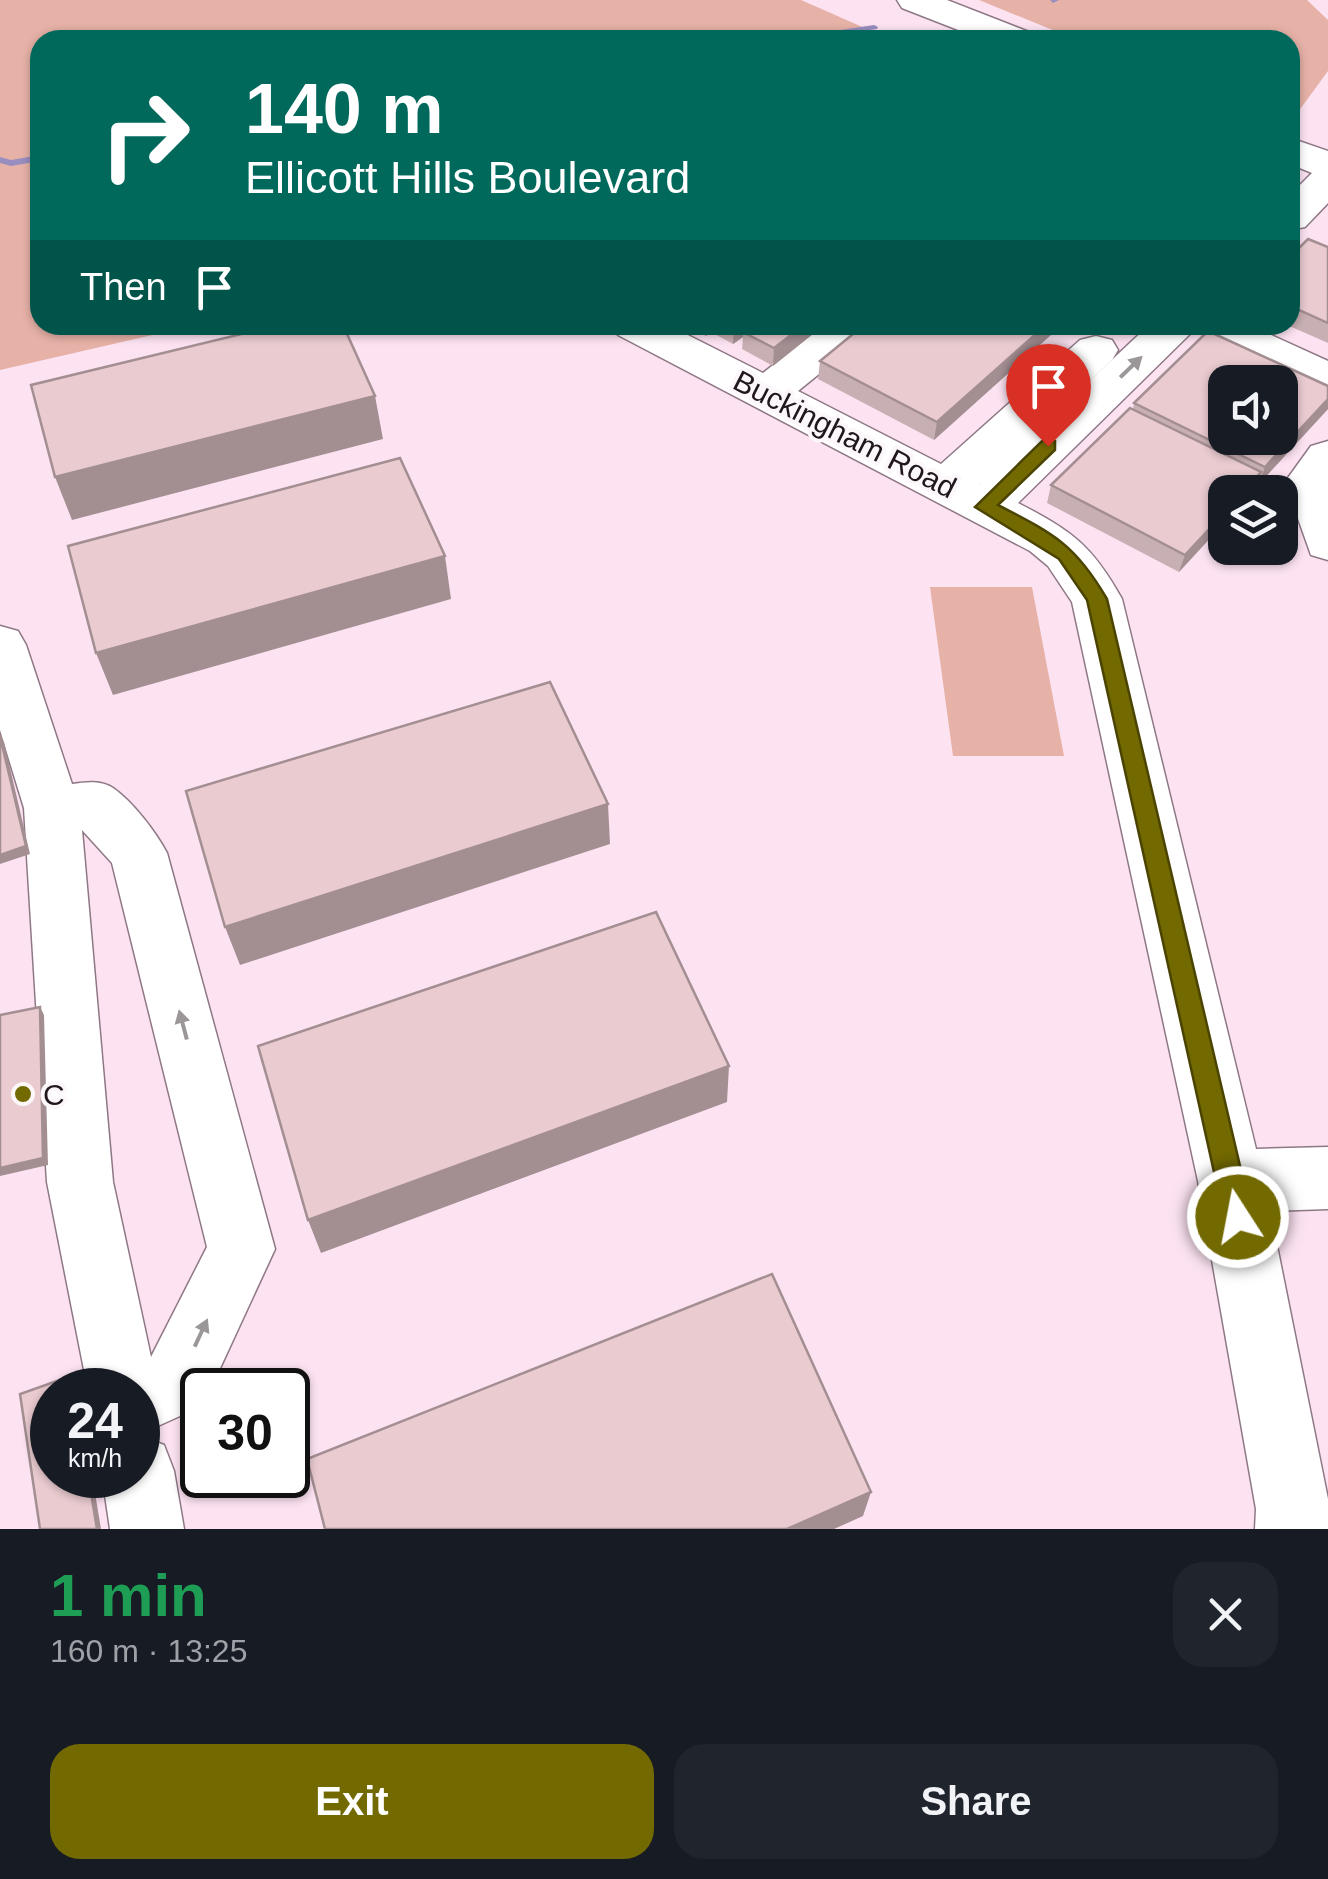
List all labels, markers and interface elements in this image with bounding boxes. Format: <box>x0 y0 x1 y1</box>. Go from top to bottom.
icon: right <box>80 70 210 200</box>
text: 140 m <box>245 70 443 148</box>
text: Ellicott Hills Boulevard <box>245 152 690 203</box>
icon: arrive <box>187 260 242 315</box>
text: Then <box>80 266 167 308</box>
pin <box>1006 344 1091 447</box>
one-way arrow <box>1119 356 1143 379</box>
icon: arrive <box>1021 359 1076 414</box>
street label: Buckingham Road <box>728 364 962 504</box>
map controls <box>1208 365 1298 565</box>
button: sound <box>1208 365 1298 455</box>
button: layers <box>1208 475 1298 565</box>
one-way arrow <box>174 1009 190 1040</box>
place label: C <box>43 1078 65 1111</box>
marker: C <box>12 1083 34 1105</box>
position arrow <box>1186 1165 1290 1269</box>
one-way arrow <box>193 1319 210 1348</box>
speed limit sign: 30 <box>180 1368 310 1498</box>
text: 24 <box>67 1393 123 1449</box>
text: km/h <box>68 1444 122 1472</box>
text: 1 min <box>50 1562 207 1629</box>
button: close <box>1173 1562 1278 1667</box>
text: 160 m · 13:25 <box>50 1633 247 1669</box>
button: Exit <box>50 1744 654 1859</box>
button: Share <box>674 1744 1278 1859</box>

